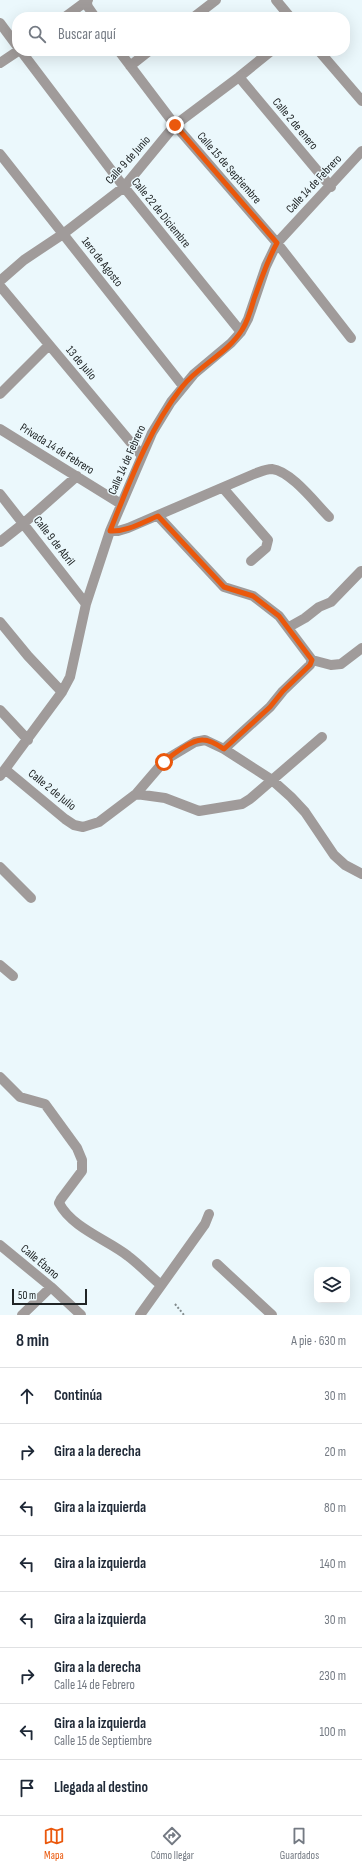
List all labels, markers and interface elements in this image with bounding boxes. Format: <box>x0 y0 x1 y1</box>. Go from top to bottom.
search box <box>12 12 350 56</box>
icon: search <box>26 23 48 45</box>
text: Buscar aquí <box>58 25 116 44</box>
street label: Calle 2 de enero <box>269 95 321 153</box>
route end <box>166 116 184 134</box>
street label: Calle 15 de Septiembre <box>194 129 264 207</box>
street label: Calle 9 de Junio <box>102 133 154 187</box>
street label: Calle 14 de Febrero <box>283 152 345 216</box>
street label: Calle 22 de Diciembre <box>128 175 194 251</box>
street label: 1ero de Agosto <box>78 234 126 290</box>
street label: 13 de Julio <box>62 343 100 383</box>
street label: Privada 14 de Febrero <box>17 420 97 478</box>
street label: Calle 14 de Febrero <box>105 423 149 497</box>
street label: Calle 9 de Abril <box>30 513 78 569</box>
route start <box>155 753 173 771</box>
street label: Calle 2 de Julio <box>25 766 79 814</box>
street label: Calle Ébano <box>18 1241 62 1283</box>
map controls <box>314 1267 350 1303</box>
button: layers <box>314 1267 350 1303</box>
scale bar <box>12 1287 87 1306</box>
text: 50 m <box>18 1289 36 1302</box>
text: 8 min <box>16 1331 49 1351</box>
text: A pie · 630 m <box>291 1333 346 1349</box>
icon: ahead <box>16 1385 38 1407</box>
text: Continúa <box>54 1386 102 1405</box>
text: 30 m <box>324 1388 346 1404</box>
icon: right <box>16 1441 38 1463</box>
text: Gira a la derecha <box>54 1442 141 1461</box>
text: 20 m <box>324 1444 346 1460</box>
icon: left <box>16 1497 38 1519</box>
text: Gira a la izquierda <box>54 1498 146 1517</box>
text: 80 m <box>324 1500 346 1516</box>
icon: left <box>16 1553 38 1575</box>
text: Gira a la izquierda <box>54 1554 146 1573</box>
text: 140 m <box>320 1556 346 1572</box>
icon: left <box>16 1609 38 1631</box>
text: Gira a la izquierda <box>54 1610 146 1629</box>
text: 30 m <box>324 1612 346 1628</box>
text: Gira a la derecha <box>54 1658 141 1677</box>
icon: right <box>16 1665 38 1687</box>
text: 230 m <box>319 1668 346 1684</box>
text: Calle 14 de Febrero <box>54 1677 135 1693</box>
text: Gira a la izquierda <box>54 1714 146 1733</box>
icon: left <box>16 1721 38 1743</box>
text: 100 m <box>319 1724 346 1740</box>
text: Calle 15 de Septiembre <box>54 1733 152 1749</box>
icon: arrive <box>16 1777 38 1799</box>
text: Llegada al destino <box>54 1778 148 1797</box>
tab: Mapa <box>43 1825 65 1862</box>
tab: Cómo llegar <box>151 1825 194 1862</box>
tab: Guardados <box>280 1825 319 1862</box>

